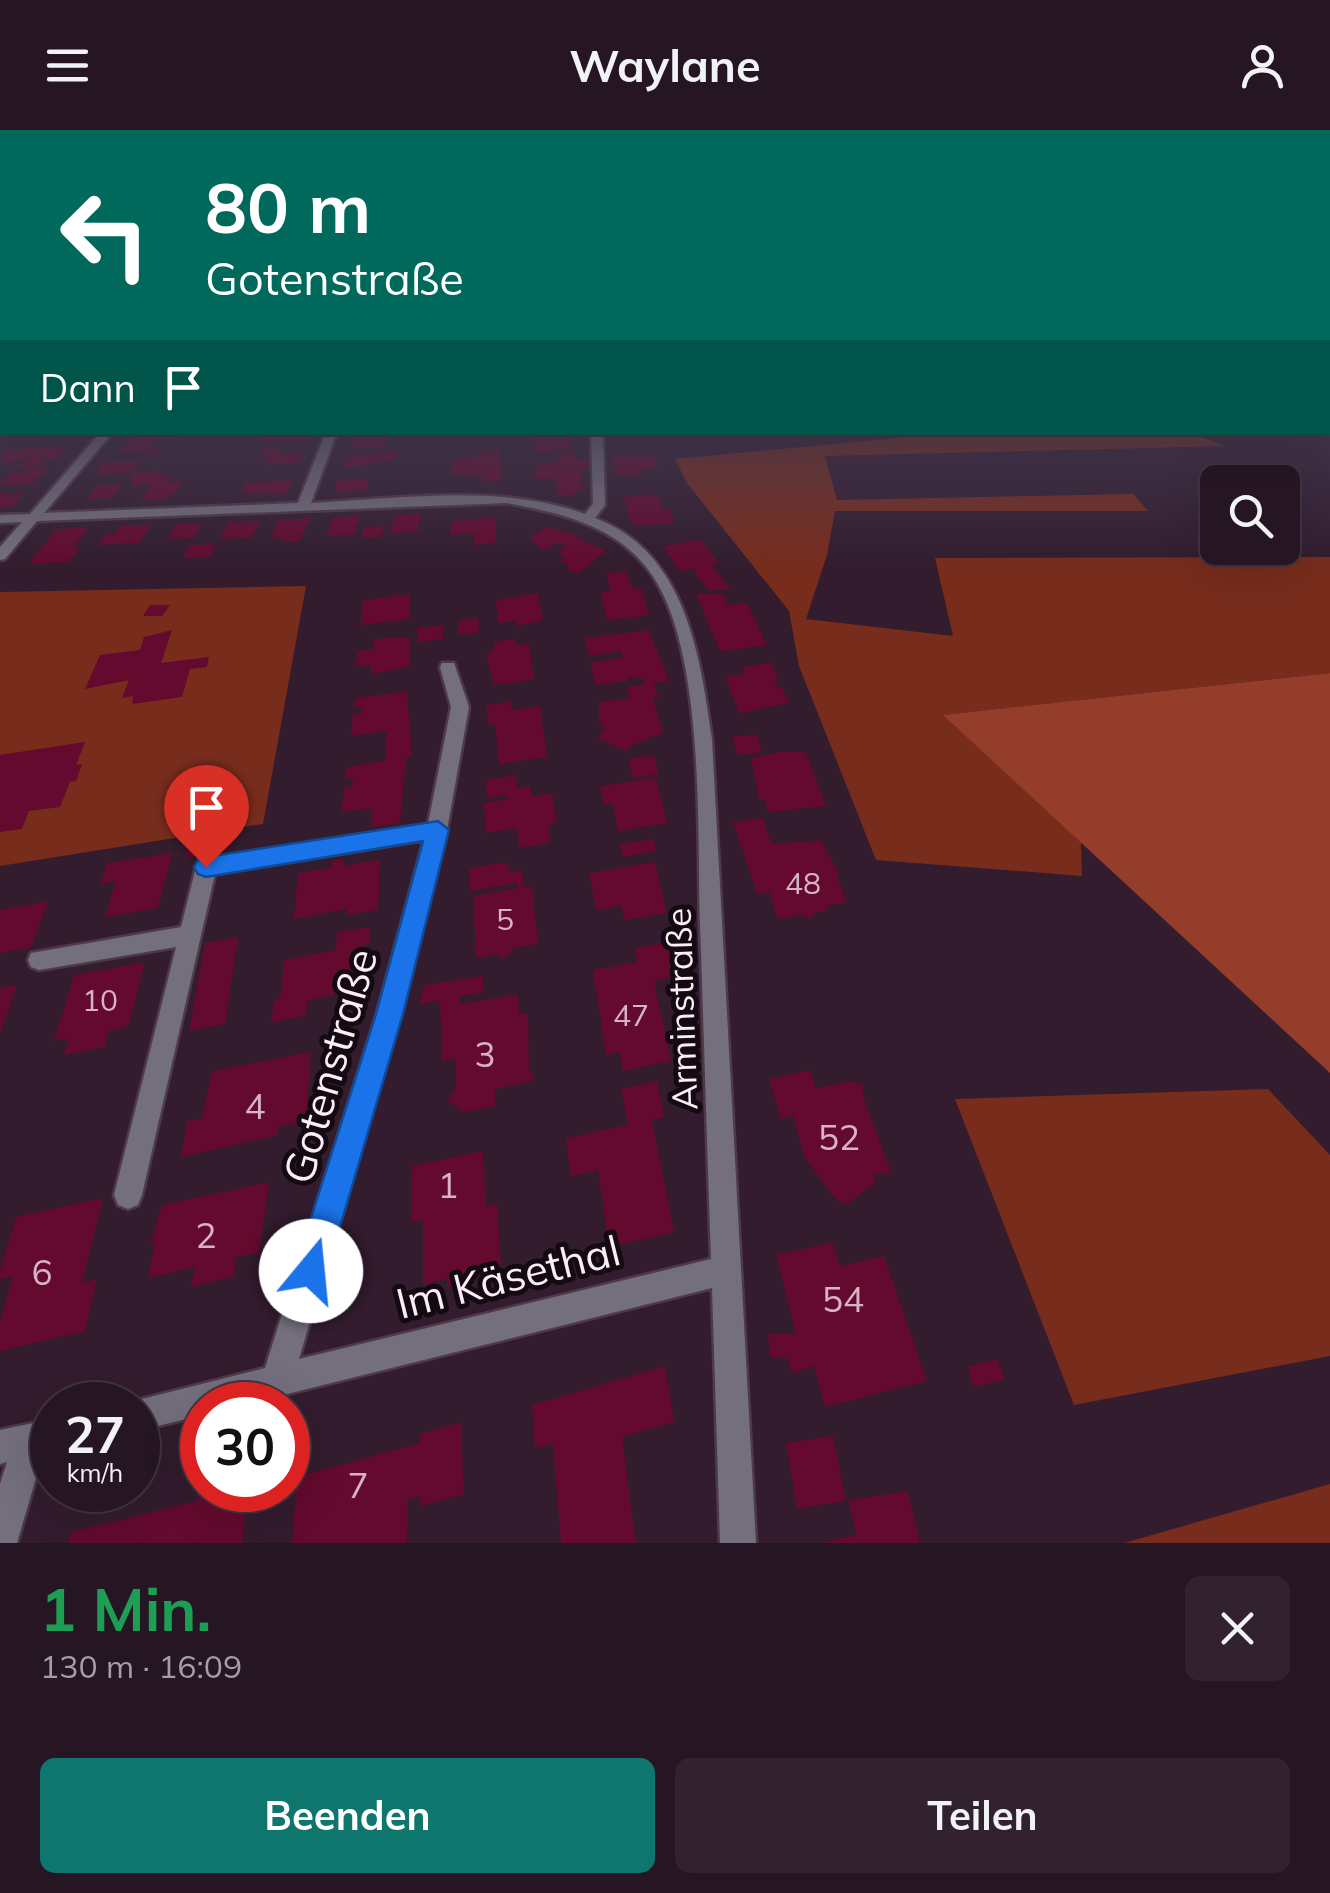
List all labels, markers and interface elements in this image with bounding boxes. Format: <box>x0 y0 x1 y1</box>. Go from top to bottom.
text: Waylane <box>569 37 761 93</box>
icon: menu <box>40 38 95 93</box>
icon: person <box>1235 38 1290 93</box>
text: 80 m <box>205 163 371 251</box>
icon: left <box>40 170 170 300</box>
text: Gotenstraße <box>205 250 464 306</box>
icon: arrive <box>156 360 211 415</box>
text: Dann <box>40 364 136 412</box>
map controls <box>1200 465 1300 565</box>
button: search <box>1200 465 1300 565</box>
pin <box>164 765 249 868</box>
icon: arrive <box>179 780 234 835</box>
house number: 48 <box>785 864 821 902</box>
house number: 5 <box>496 900 514 938</box>
street label: Arminstraße <box>655 907 707 1111</box>
street label: Gotenstraße <box>271 943 388 1189</box>
house number: 10 <box>82 981 118 1019</box>
house number: 47 <box>613 996 649 1034</box>
house number: 3 <box>474 1032 496 1076</box>
house number: 4 <box>244 1084 266 1128</box>
house number: 52 <box>818 1115 860 1159</box>
house number: 1 <box>437 1163 459 1207</box>
house number: 2 <box>195 1213 217 1257</box>
position arrow <box>259 1219 363 1323</box>
street label: Im Käsethal <box>391 1223 625 1330</box>
house number: 6 <box>31 1250 53 1294</box>
house number: 54 <box>822 1277 864 1321</box>
speed limit sign: 30 <box>180 1382 310 1512</box>
text: 27 <box>65 1403 125 1466</box>
text: km/h <box>67 1457 123 1488</box>
house number: 7 <box>347 1463 369 1507</box>
text: 1 Min. <box>40 1571 211 1646</box>
button: close <box>1185 1576 1290 1681</box>
text: 130 m · 16:09 <box>40 1646 242 1686</box>
button: Beenden <box>40 1758 655 1873</box>
button: Teilen <box>675 1758 1290 1873</box>

